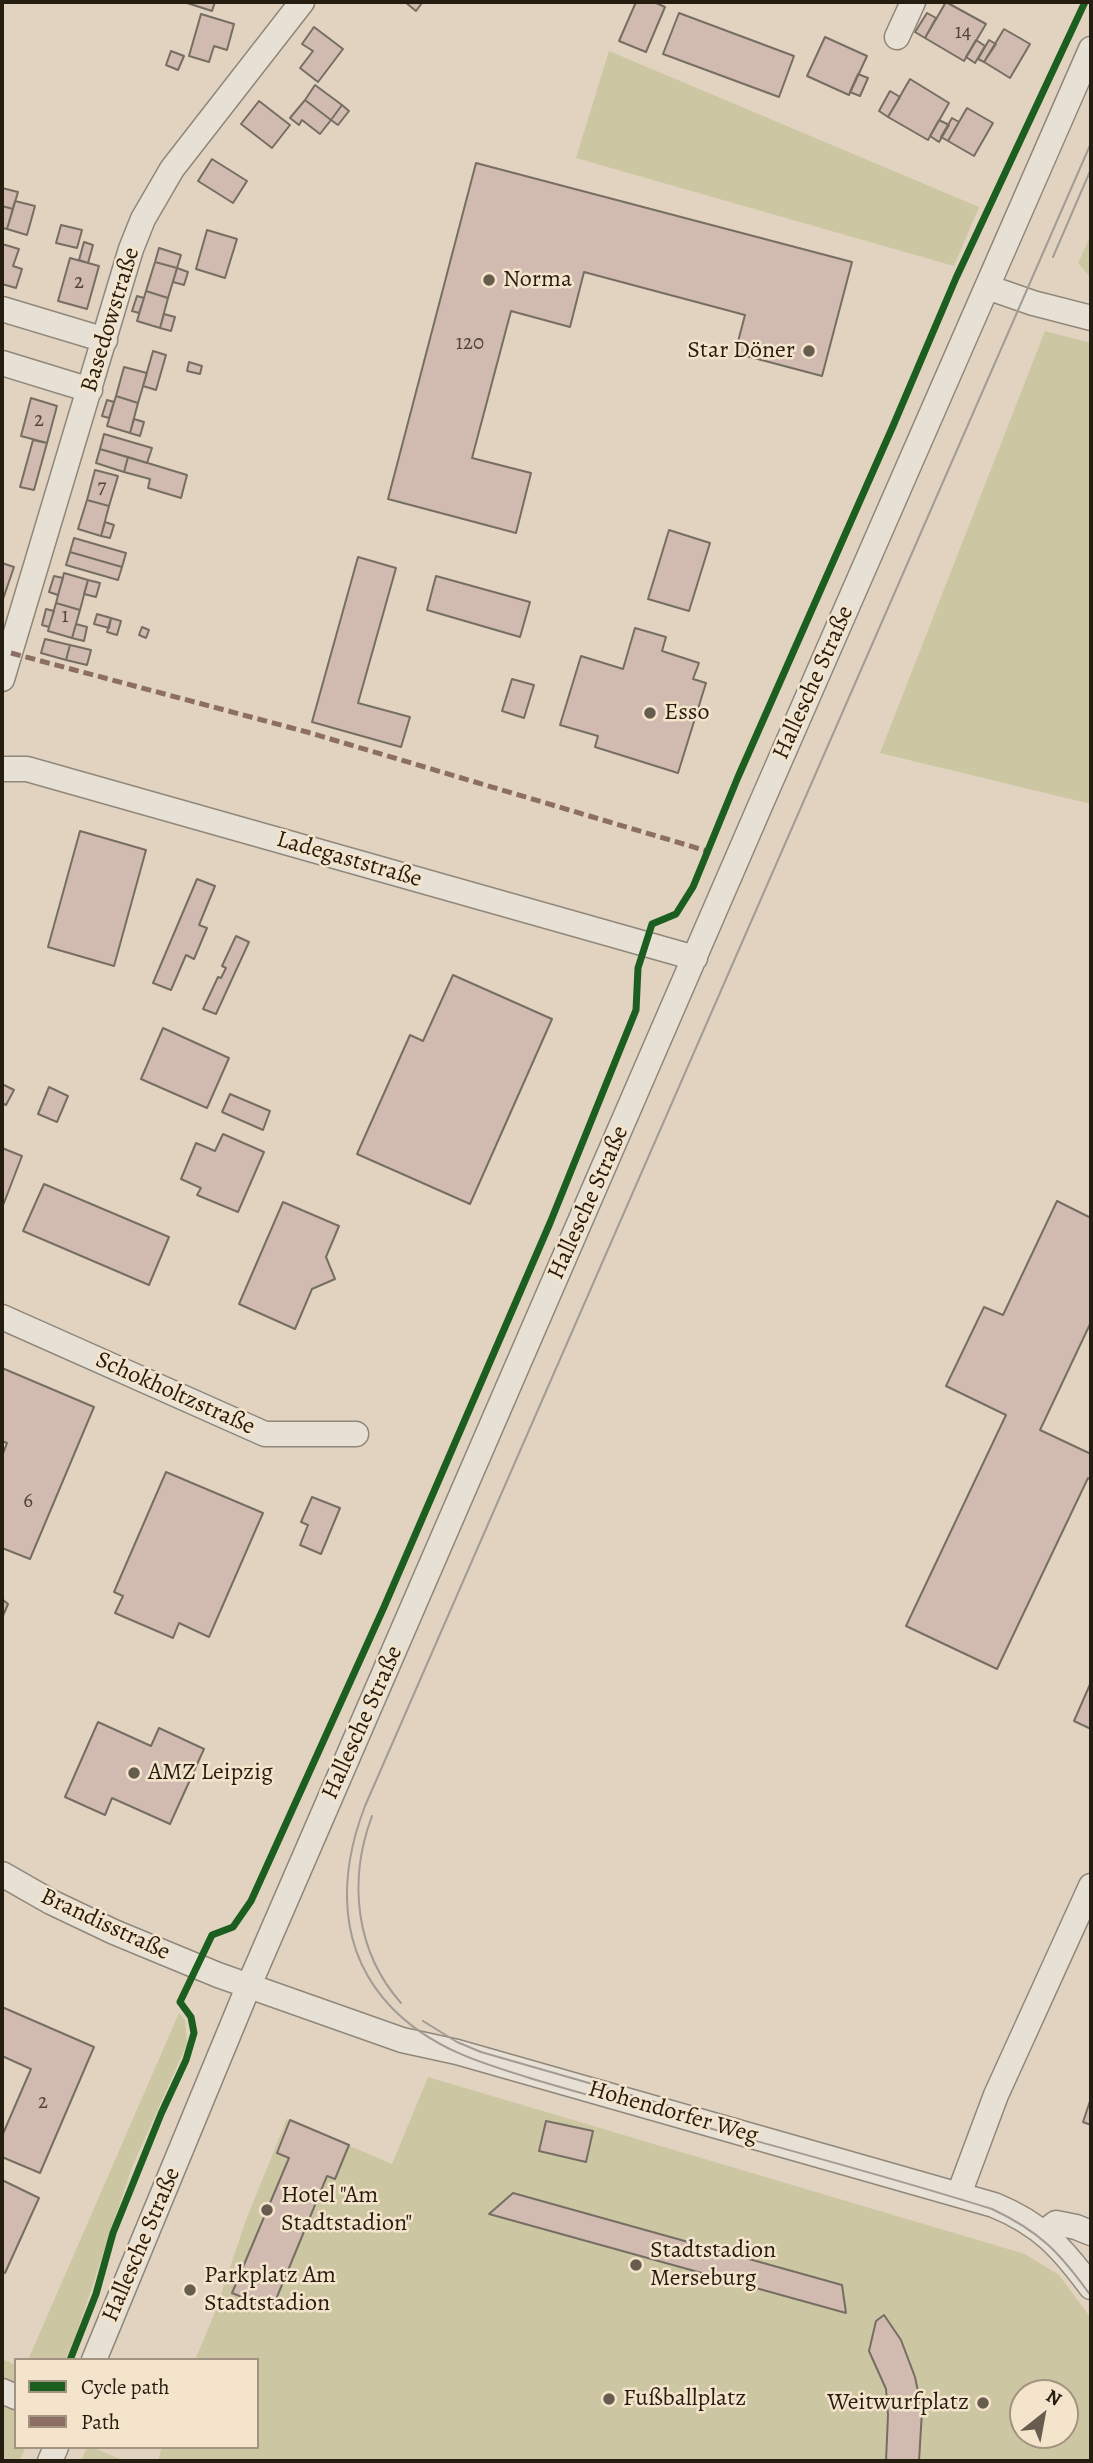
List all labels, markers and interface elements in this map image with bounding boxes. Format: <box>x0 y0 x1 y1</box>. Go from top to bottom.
house number: 14 <box>955 20 971 46</box>
street label: Basedowstraße <box>75 244 147 396</box>
place label: Norma <box>503 266 572 294</box>
house number: 2 <box>74 270 84 296</box>
marker: Norma <box>481 272 497 288</box>
house number: 120 <box>456 331 484 357</box>
place label: Star Döner <box>687 337 795 365</box>
marker: Star Döner <box>801 343 817 359</box>
house number: 2 <box>34 408 44 434</box>
house number: 7 <box>98 475 106 501</box>
street label: Hallesche Straße <box>767 602 861 764</box>
house number: 1 <box>61 604 69 630</box>
place label: Esso <box>664 699 709 727</box>
marker: Esso <box>642 705 658 721</box>
street label: Ladegaststraße <box>273 826 425 894</box>
street label: Hallesche Straße <box>542 1122 636 1284</box>
street label: Schokholtzstraße <box>91 1346 259 1442</box>
house number: 6 <box>23 1489 33 1515</box>
street label: Hallesche Straße <box>316 1642 410 1804</box>
place label: AMZ Leipzig <box>148 1759 273 1787</box>
marker: AMZ Leipzig <box>126 1765 142 1781</box>
street label: Brandisstraße <box>36 1883 174 1967</box>
street label: Hohendorfer Weg <box>585 2075 761 2151</box>
house number: 2 <box>38 2090 48 2116</box>
street label: Hallesche Straße <box>96 2163 188 2327</box>
place label: Hotel "Am Stadtstadion" <box>281 2182 412 2238</box>
marker: Hotel "Am Stadtstadion" <box>259 2202 275 2218</box>
place label: Stadtstadion Merseburg <box>650 2237 776 2293</box>
marker: Stadtstadion Merseburg <box>628 2257 644 2273</box>
place label: Parkplatz Am Stadtstadion <box>204 2262 336 2318</box>
marker: Parkplatz Am Stadtstadion <box>182 2282 198 2298</box>
legend <box>14 2358 259 2449</box>
text: Cycle path <box>81 2373 170 2401</box>
north arrow <box>1009 2379 1079 2449</box>
text: N <box>1041 2383 1066 2412</box>
place label: Fußballplatz <box>623 2385 746 2413</box>
place label: Weitwurfplatz <box>827 2389 969 2417</box>
marker: Fußballplatz <box>601 2391 617 2407</box>
marker: Weitwurfplatz <box>975 2395 991 2411</box>
text: Path <box>81 2408 120 2436</box>

